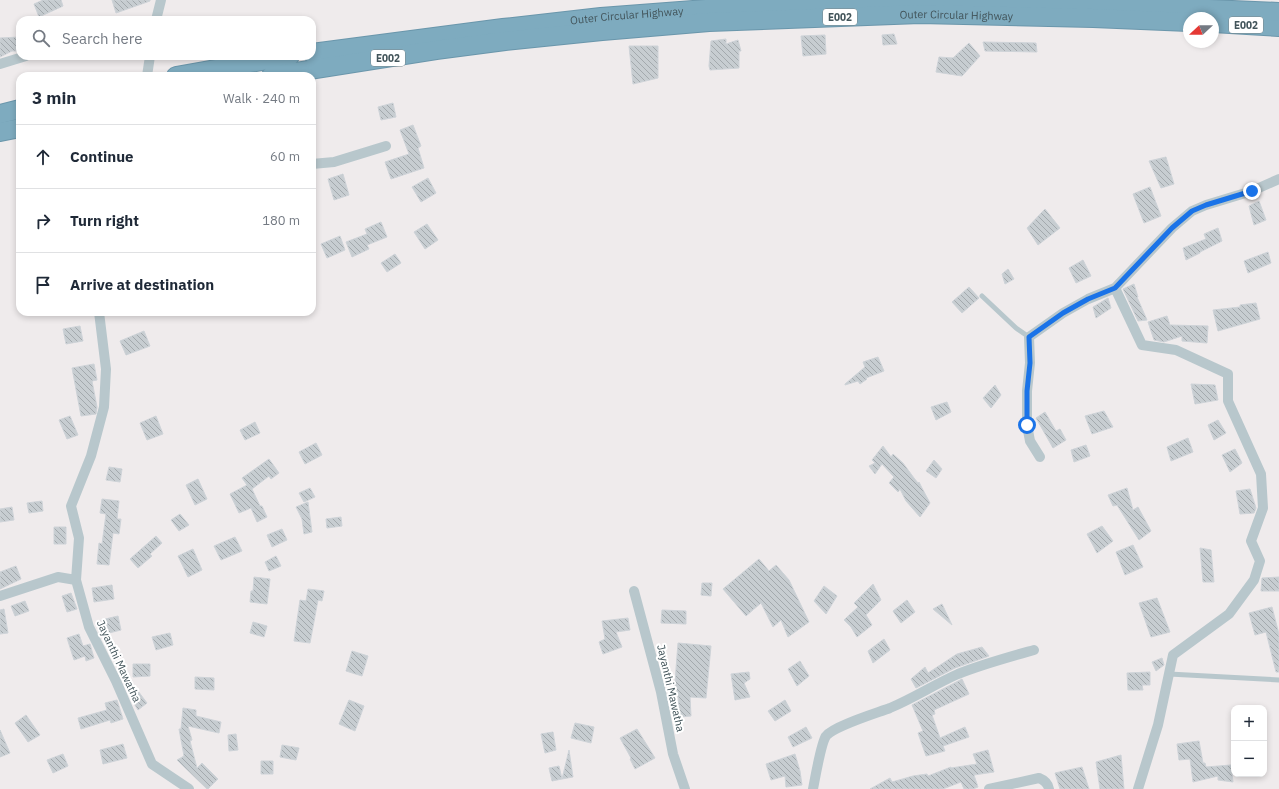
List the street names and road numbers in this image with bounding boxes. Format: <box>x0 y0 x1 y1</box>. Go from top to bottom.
street label: Outer Circular Highway <box>569 4 684 27</box>
street label: Outer Circular Highway <box>899 7 1014 23</box>
road number: E002 <box>823 9 857 25</box>
road number: E002 <box>1229 17 1263 33</box>
road number: E002 <box>371 50 405 66</box>
street label: Jayanthi Mawatha <box>94 618 144 705</box>
street label: Jayanthi Mawatha <box>654 643 688 733</box>

